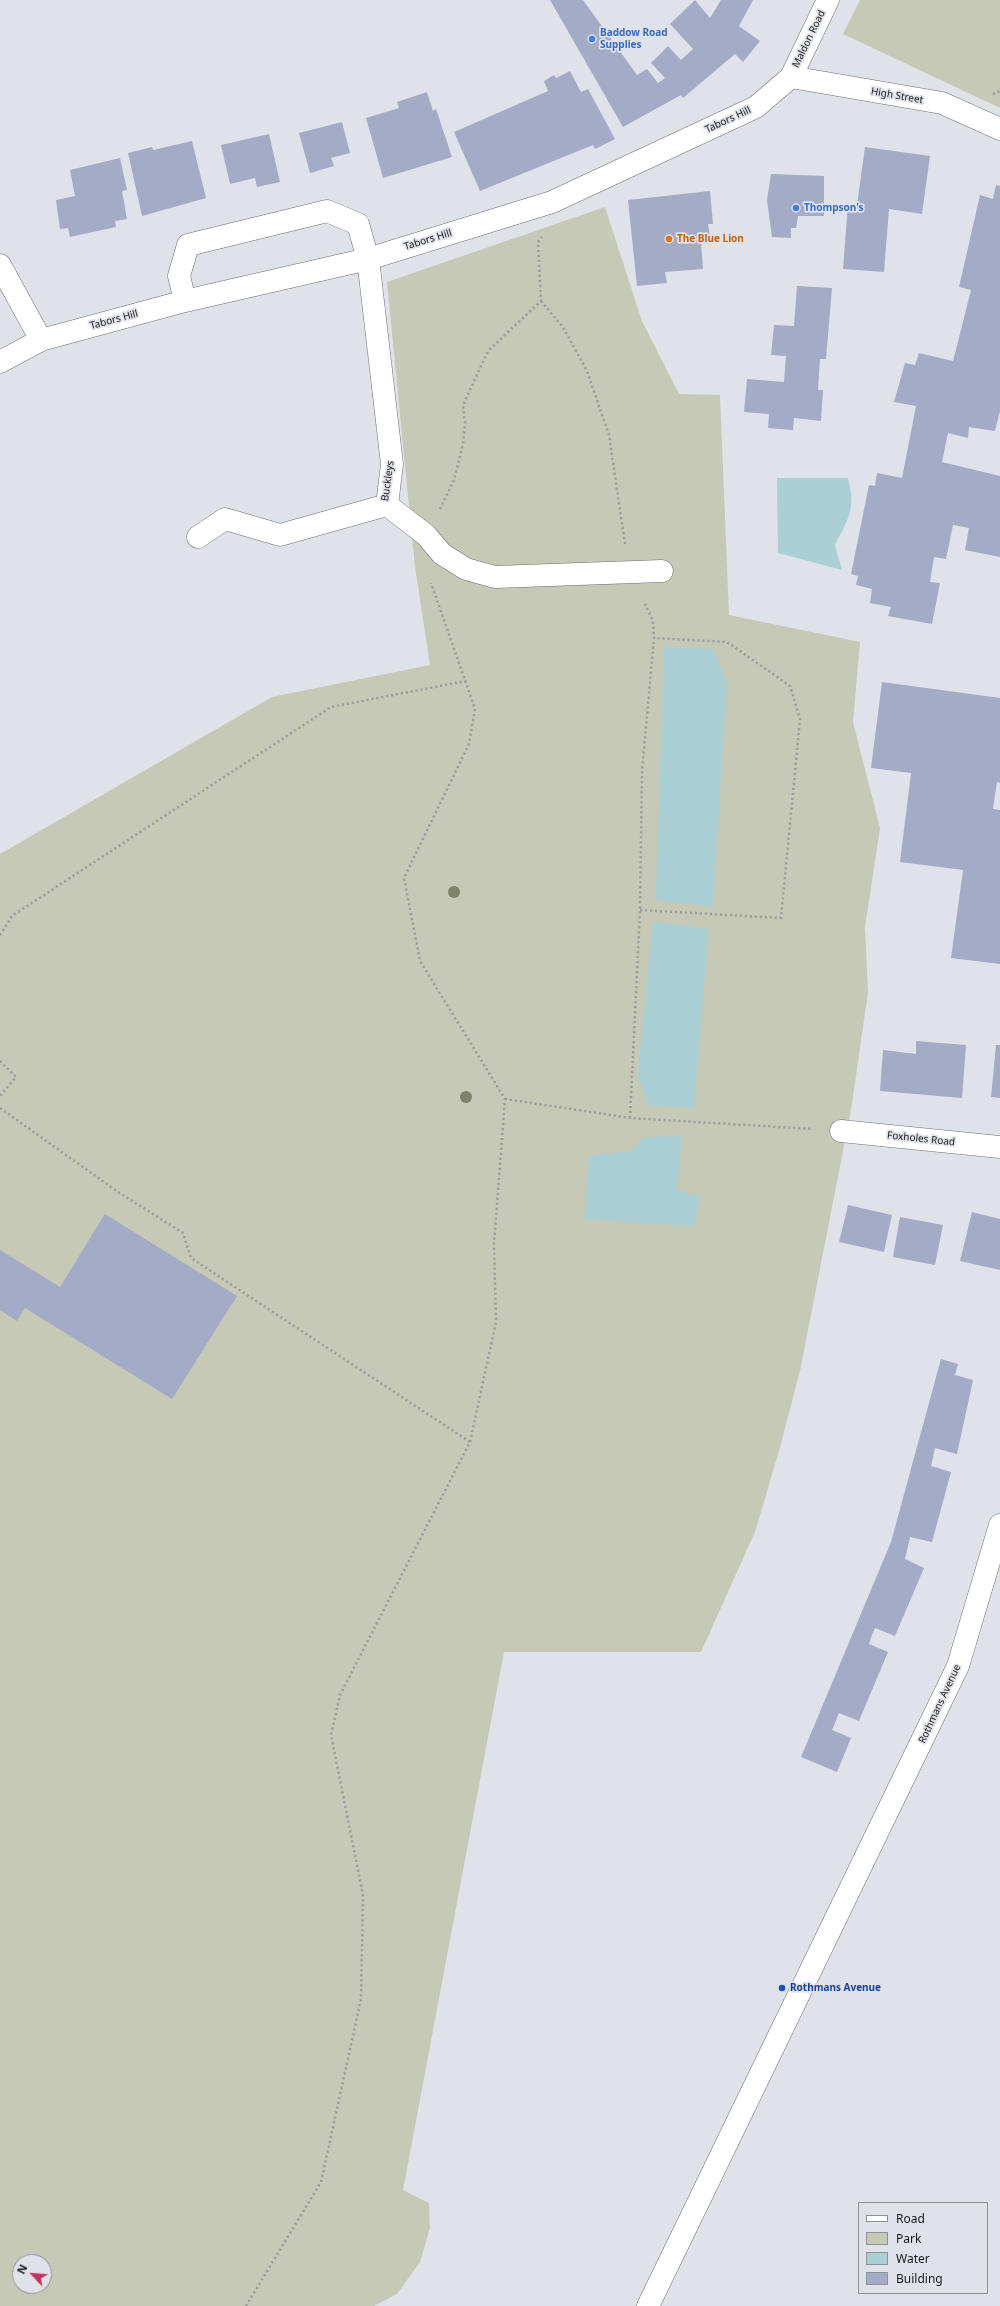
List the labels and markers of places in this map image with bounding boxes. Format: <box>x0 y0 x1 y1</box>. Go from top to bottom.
place label: Baddow Road Supplies <box>600 27 668 50</box>
marker: Baddow Road Supplies <box>587 34 597 44</box>
place label: Thompson's <box>804 202 864 214</box>
marker: Thompson's <box>791 203 801 213</box>
place label: The Blue Lion <box>677 233 744 245</box>
marker: The Blue Lion <box>664 234 674 244</box>
place label: Rothmans Avenue <box>790 1982 881 1994</box>
marker: Rothmans Avenue <box>777 1983 787 1993</box>

